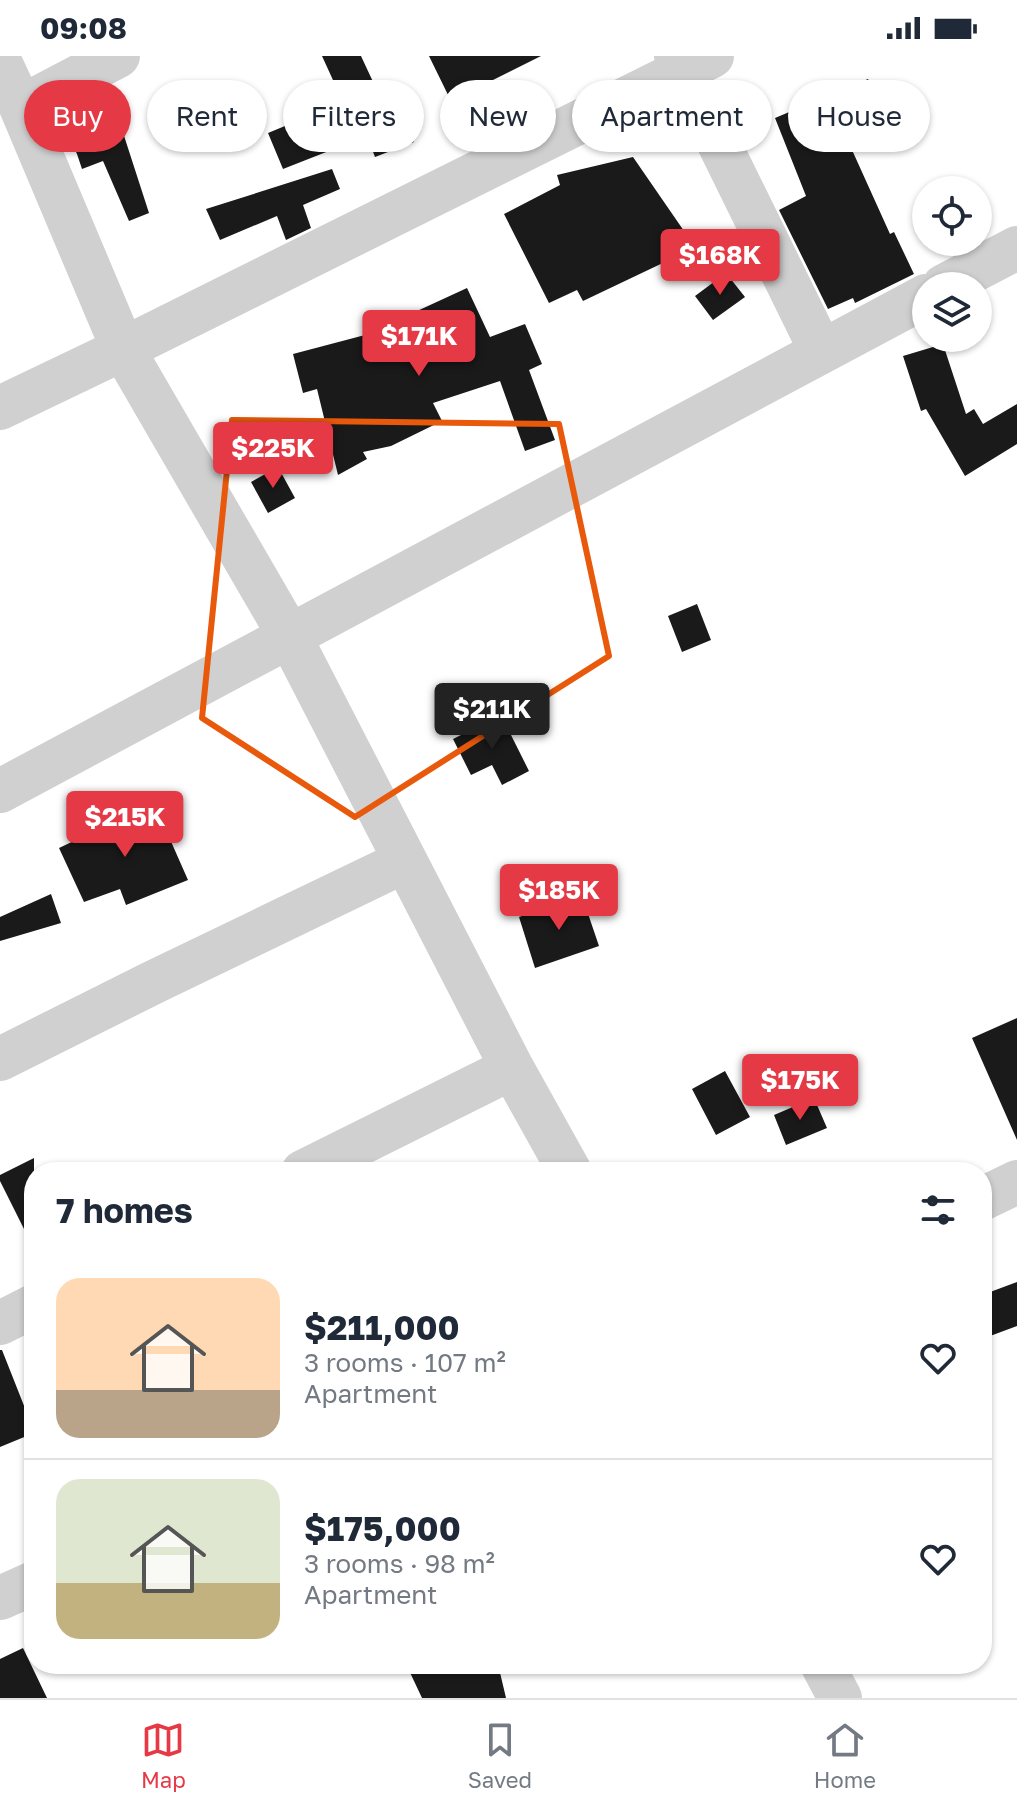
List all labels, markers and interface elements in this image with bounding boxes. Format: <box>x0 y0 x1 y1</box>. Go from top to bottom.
text: 09:08 <box>40 10 127 46</box>
chip: Buy <box>24 80 131 152</box>
chip: Rent <box>147 80 267 152</box>
chip: Filters <box>283 80 424 152</box>
chip: New <box>440 80 556 152</box>
chip: Apartment <box>572 80 772 152</box>
chip: House <box>788 80 930 152</box>
map controls <box>912 176 992 352</box>
button: locate <box>912 176 992 256</box>
pin: $168K <box>664 229 776 297</box>
text: $168K <box>679 239 761 270</box>
button: layers <box>912 272 992 352</box>
pin: $171K <box>363 310 475 378</box>
text: $171K <box>380 320 458 351</box>
pin: $225K <box>217 422 329 490</box>
text: $225K <box>231 432 315 463</box>
pin: $211K <box>436 683 548 751</box>
text: $211K <box>453 693 531 724</box>
pin: $215K <box>69 791 181 859</box>
text: $215K <box>84 801 166 832</box>
pin: $185K <box>503 864 615 932</box>
text: $185K <box>518 874 600 905</box>
pin: $175K <box>744 1054 856 1122</box>
text: $175K <box>760 1064 840 1095</box>
icon: filters <box>916 1188 960 1232</box>
text: 7 homes <box>56 1190 193 1230</box>
text: $211,000 <box>304 1307 460 1347</box>
icon: home <box>120 1310 216 1406</box>
icon: heart <box>916 1336 960 1380</box>
text: 3 rooms · 107 m² <box>304 1347 506 1378</box>
text: Apartment <box>304 1378 437 1409</box>
text: $175,000 <box>304 1508 461 1548</box>
icon: home <box>120 1511 216 1607</box>
icon: heart <box>916 1537 960 1581</box>
text: 3 rooms · 98 m² <box>304 1548 495 1579</box>
text: Apartment <box>304 1579 437 1610</box>
tab: Map <box>141 1718 186 1793</box>
tab: Saved <box>468 1718 532 1793</box>
tab: Home <box>814 1718 876 1793</box>

